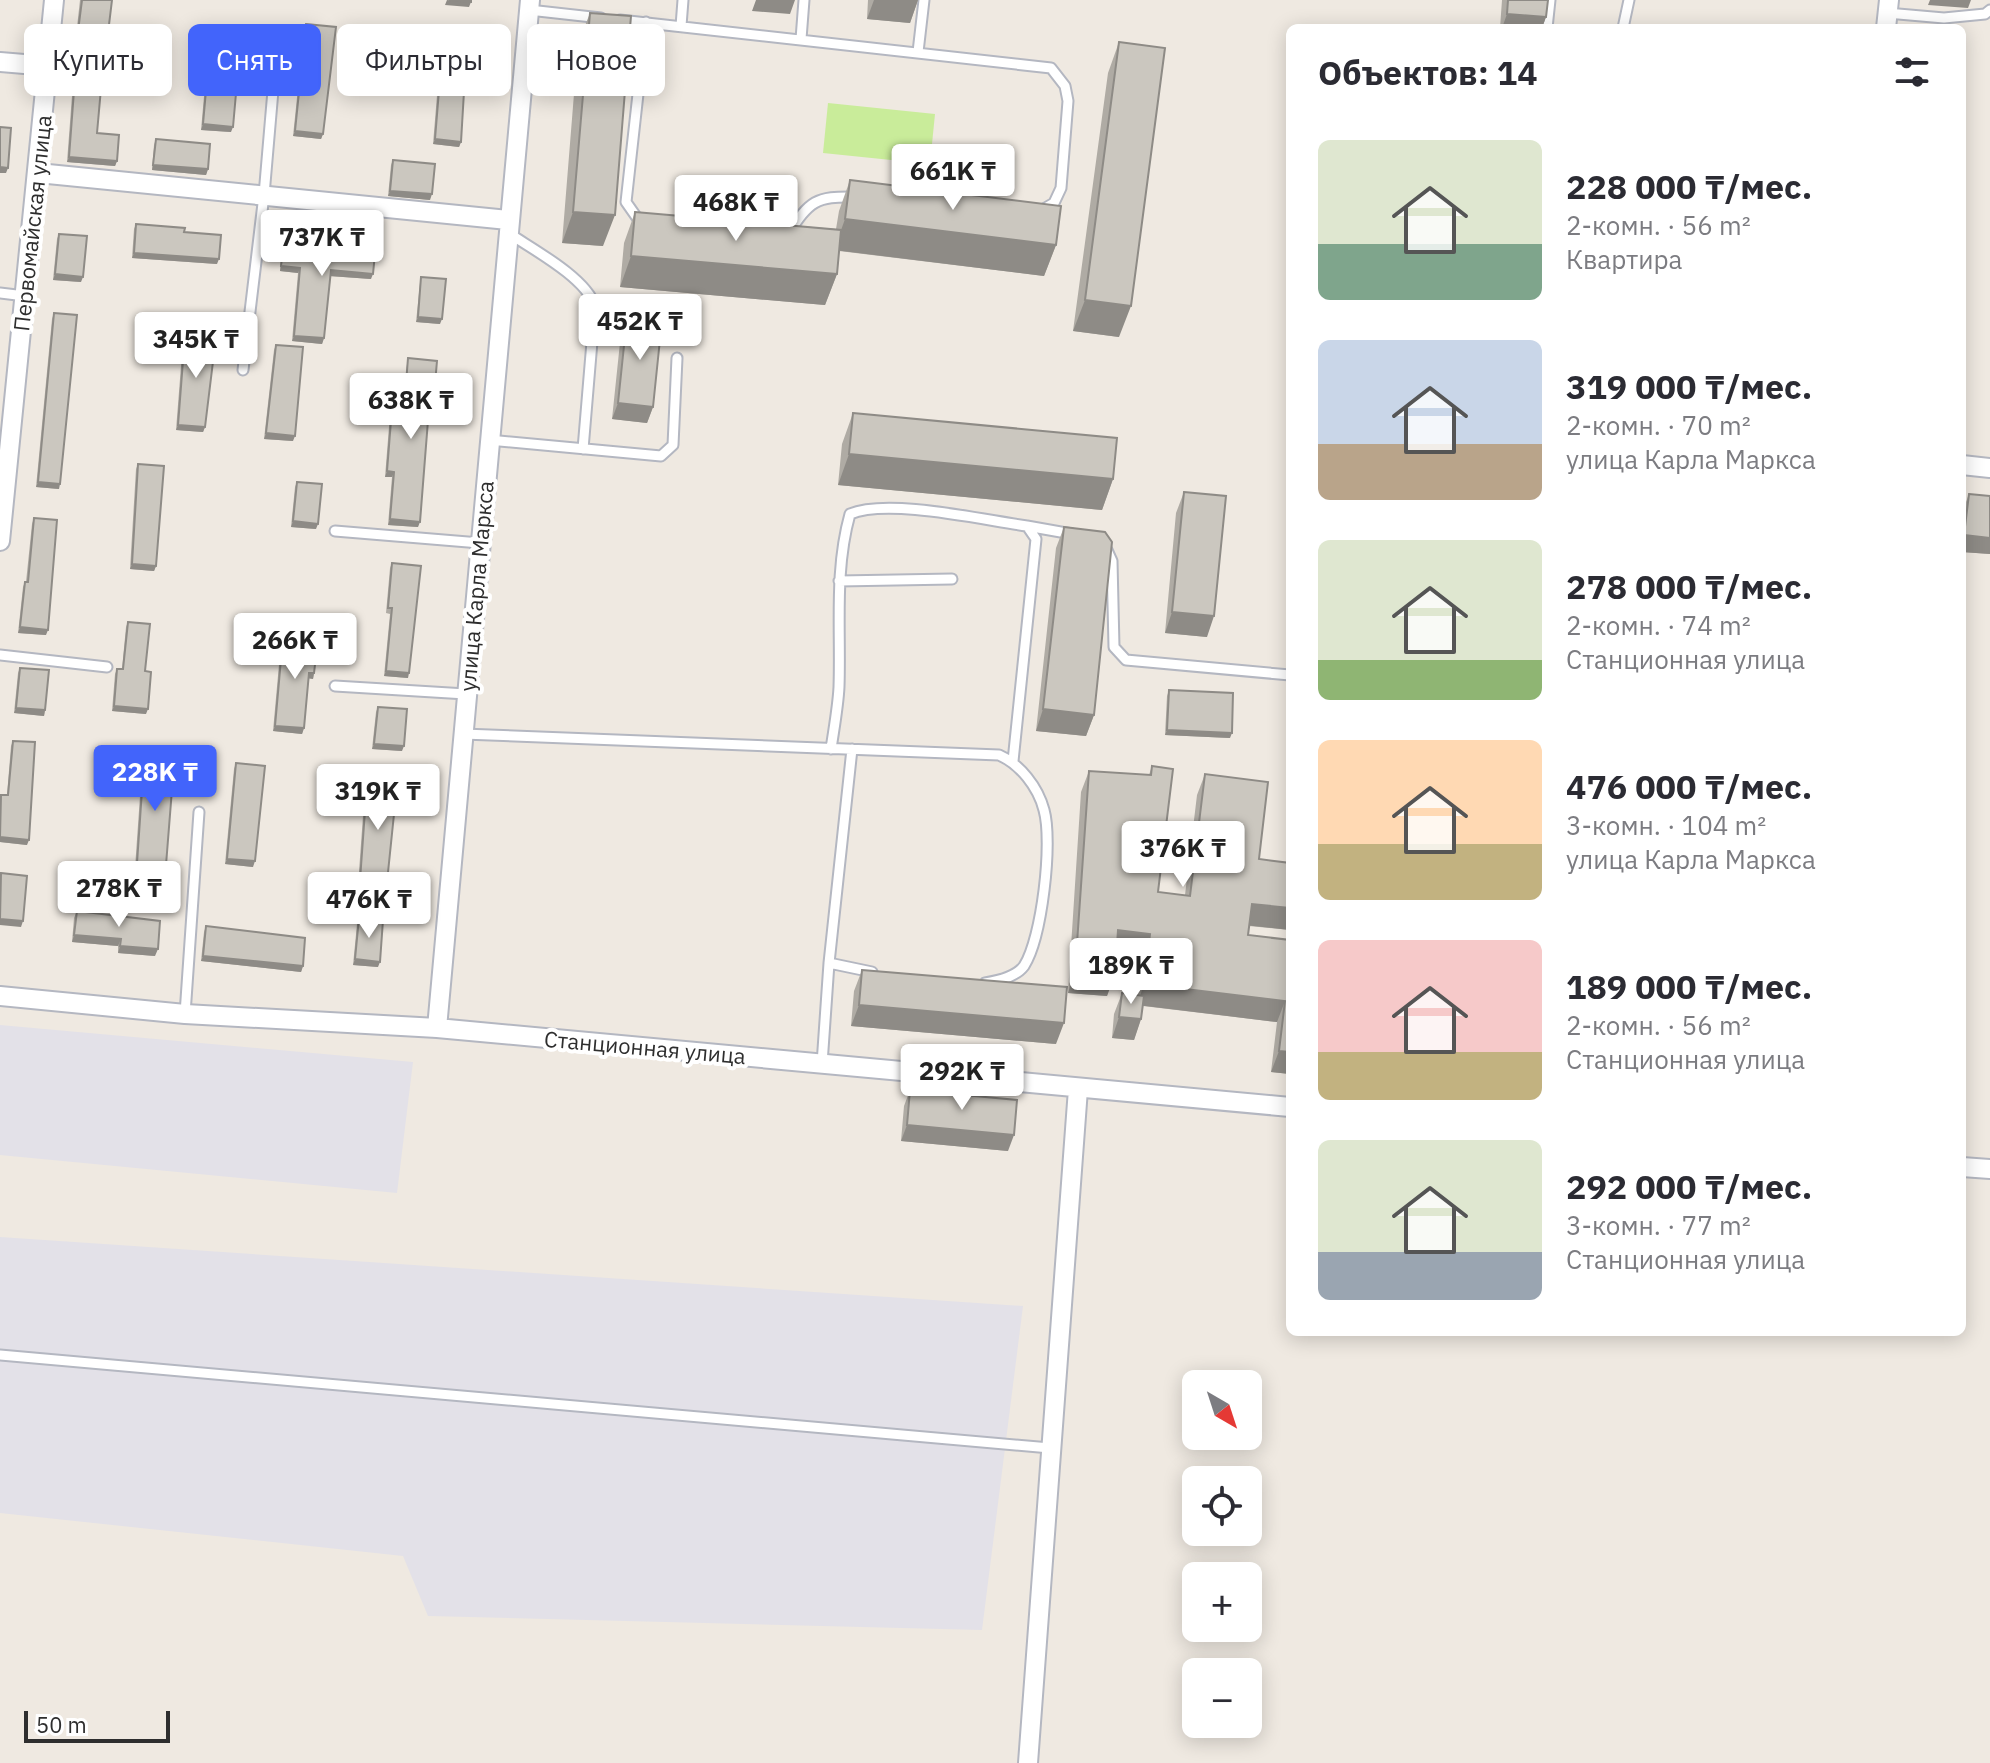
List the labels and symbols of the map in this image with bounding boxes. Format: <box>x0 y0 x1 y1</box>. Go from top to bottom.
street label: Первомайская улица <box>6 113 58 333</box>
pin: 661K ₸ <box>888 144 1018 212</box>
pin: 468K ₸ <box>671 175 801 243</box>
pin: 737K ₸ <box>257 210 387 278</box>
pin: 452K ₸ <box>575 294 705 362</box>
pin: 345K ₸ <box>131 312 261 380</box>
pin: 638K ₸ <box>346 373 476 441</box>
street label: улица Карла Маркса <box>452 479 500 693</box>
pin: 266K ₸ <box>230 613 360 681</box>
pin: 228K ₸ <box>90 745 220 813</box>
pin: 319K ₸ <box>313 764 443 832</box>
pin: 376K ₸ <box>1118 821 1248 889</box>
pin: 278K ₸ <box>54 861 184 929</box>
pin: 476K ₸ <box>304 872 434 940</box>
pin: 189K ₸ <box>1066 938 1196 1006</box>
street label: Станционная улица <box>543 1024 747 1070</box>
pin: 292K ₸ <box>897 1044 1027 1112</box>
north arrow <box>1182 1370 1262 1450</box>
scale bar <box>24 1707 170 1743</box>

